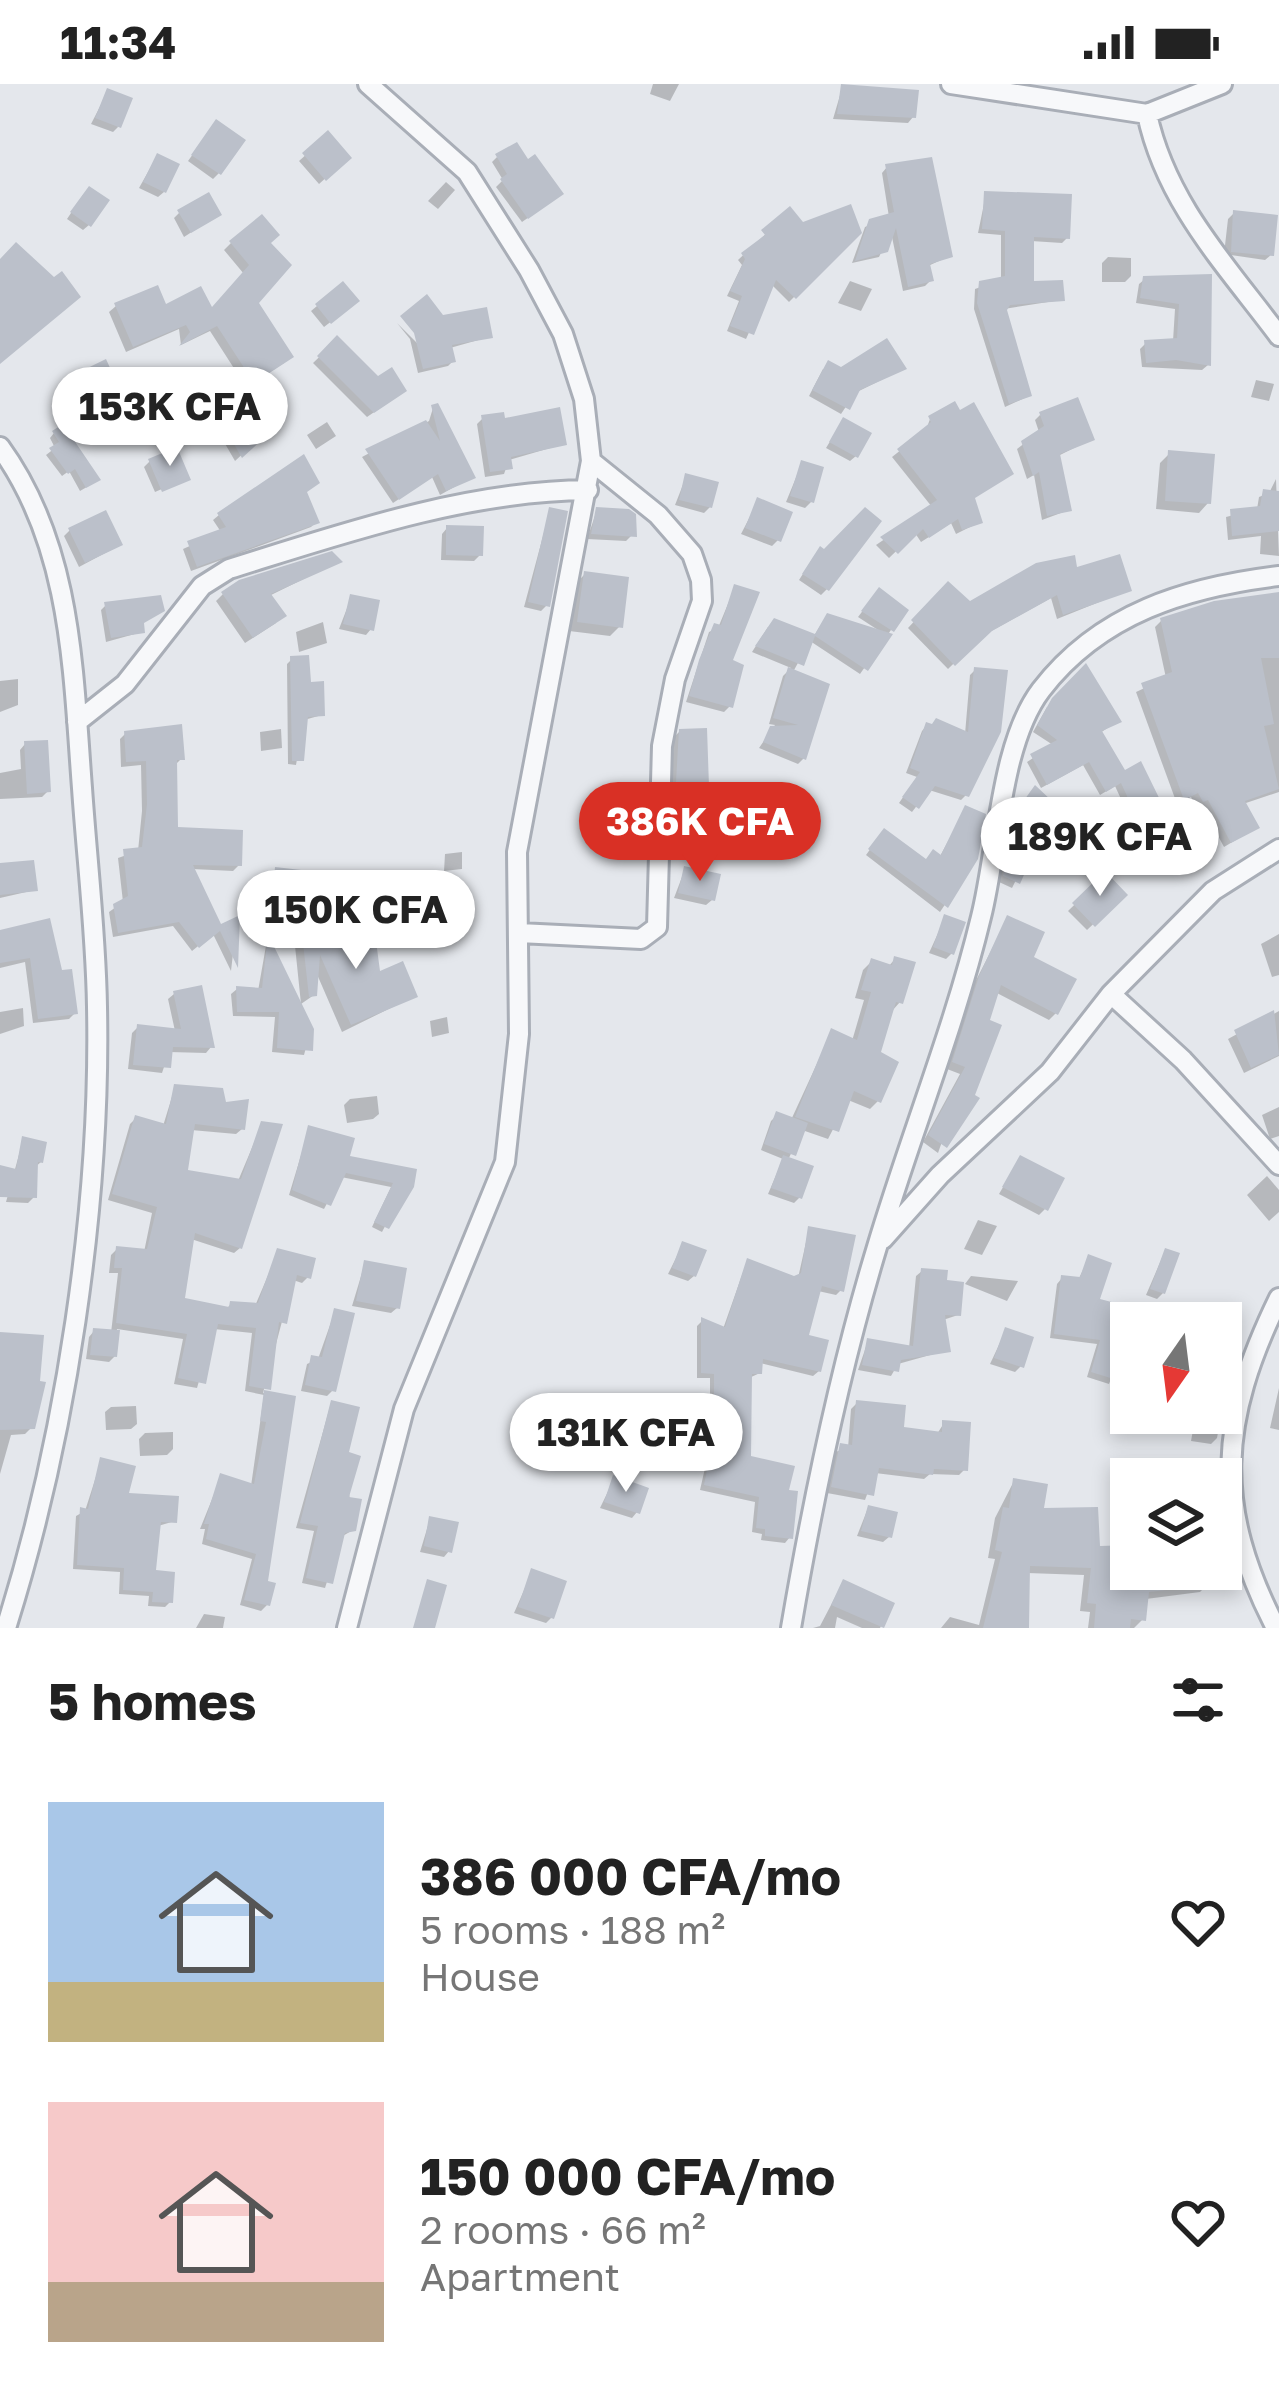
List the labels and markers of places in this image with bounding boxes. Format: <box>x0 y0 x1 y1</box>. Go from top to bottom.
pin: 153K CFA <box>46 367 294 469</box>
pin: 386K CFA <box>576 782 824 884</box>
pin: 189K CFA <box>976 797 1224 899</box>
pin: 150K CFA <box>232 870 480 972</box>
pin: 131K CFA <box>502 1393 750 1495</box>

